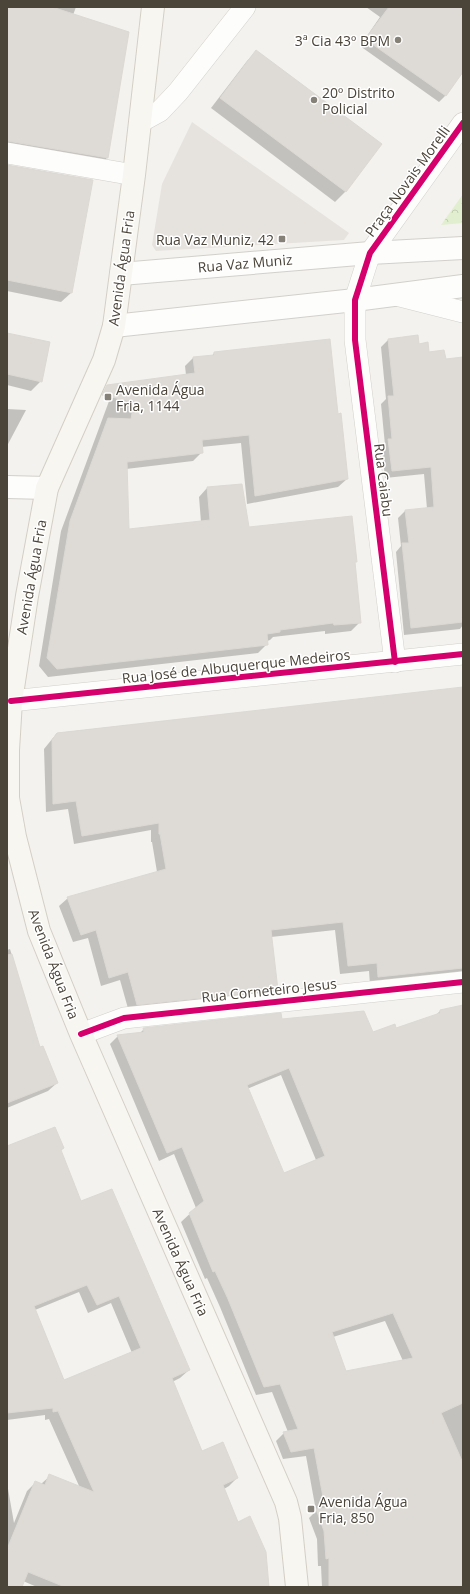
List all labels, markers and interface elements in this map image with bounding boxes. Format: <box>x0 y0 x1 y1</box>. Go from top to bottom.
place label: 3ª Cia 43º BPM <box>295 31 390 50</box>
marker: 3ª Cia 43º BPM <box>393 35 403 45</box>
place label: 20º Distrito Policial <box>322 83 395 118</box>
marker: 20º Distrito Policial <box>309 95 319 105</box>
street label: Praça Novais Morelli <box>360 122 454 240</box>
street label: Avenida Água Fria <box>103 209 139 327</box>
place label: Rua Vaz Muniz, 42 <box>156 230 274 249</box>
marker: Rua Vaz Muniz, 42 <box>277 234 287 244</box>
street label: Rua Vaz Muniz <box>197 249 293 277</box>
place label: Avenida Água Fria, 1144 <box>116 380 205 415</box>
marker: Avenida Água Fria, 1144 <box>103 392 113 402</box>
street label: Rua Caiabu <box>370 442 398 518</box>
street label: Avenida Água Fria <box>12 518 50 636</box>
street label: Rua José de Albuquerque Medeiros <box>121 645 351 687</box>
street label: Avenida Água Fria <box>24 906 84 1022</box>
street label: Rua Corneteiro Jesus <box>200 973 338 1007</box>
street label: Avenida Água Fria <box>149 1205 213 1319</box>
place label: Avenida Água Fria, 850 <box>319 1492 408 1527</box>
marker: Avenida Água Fria, 850 <box>306 1504 316 1514</box>

